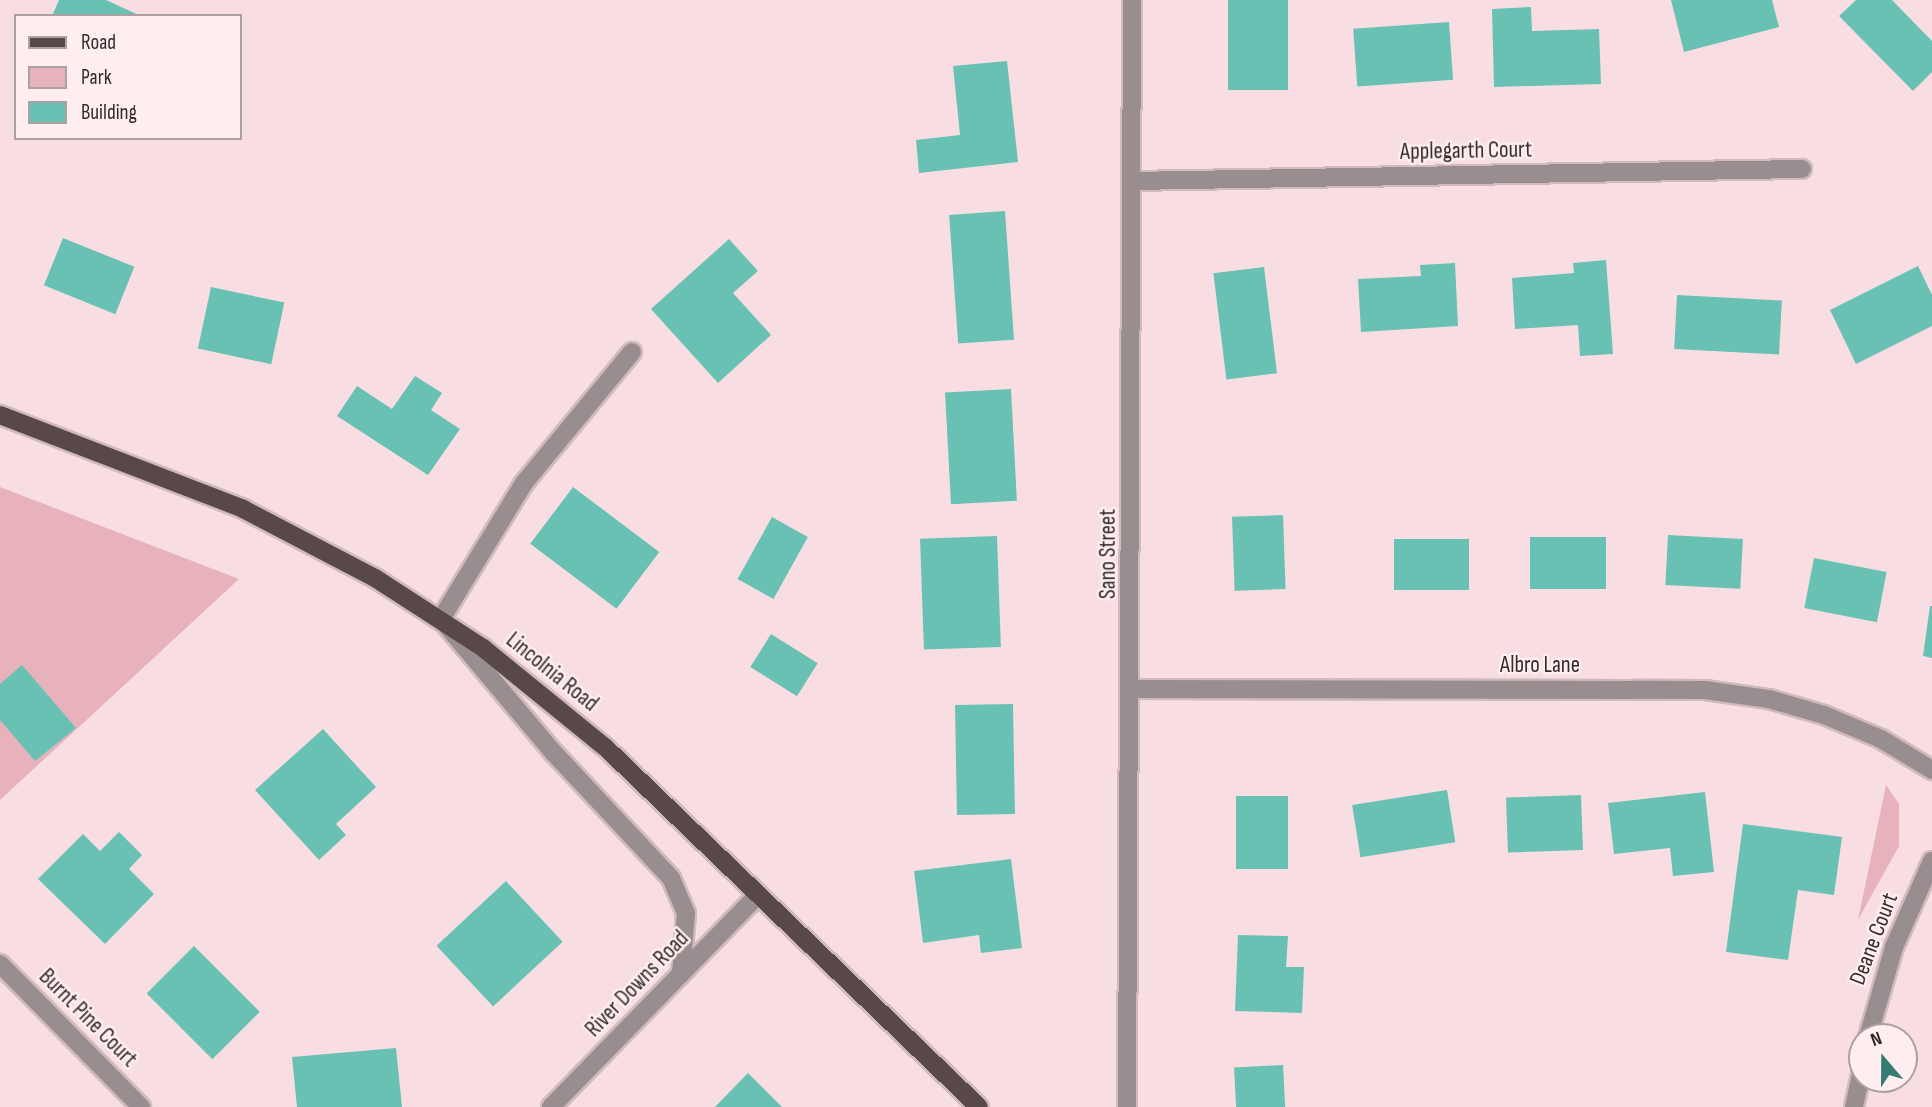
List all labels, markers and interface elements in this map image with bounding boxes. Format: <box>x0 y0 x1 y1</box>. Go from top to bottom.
legend <box>14 14 242 140</box>
text: Road <box>81 30 116 55</box>
text: Park <box>81 65 112 90</box>
text: Building <box>81 100 137 125</box>
street label: Applegarth Court <box>1400 136 1532 166</box>
street label: Sano Street <box>1094 509 1122 599</box>
street label: Lincolnia Road <box>500 627 604 717</box>
street label: Albro Lane <box>1500 651 1580 679</box>
street label: Deane Court <box>1844 889 1904 989</box>
street label: River Downs Road <box>580 925 694 1043</box>
street label: Burnt Pine Court <box>33 963 143 1073</box>
north arrow <box>1848 1023 1918 1093</box>
text: N <box>1868 1027 1885 1052</box>

